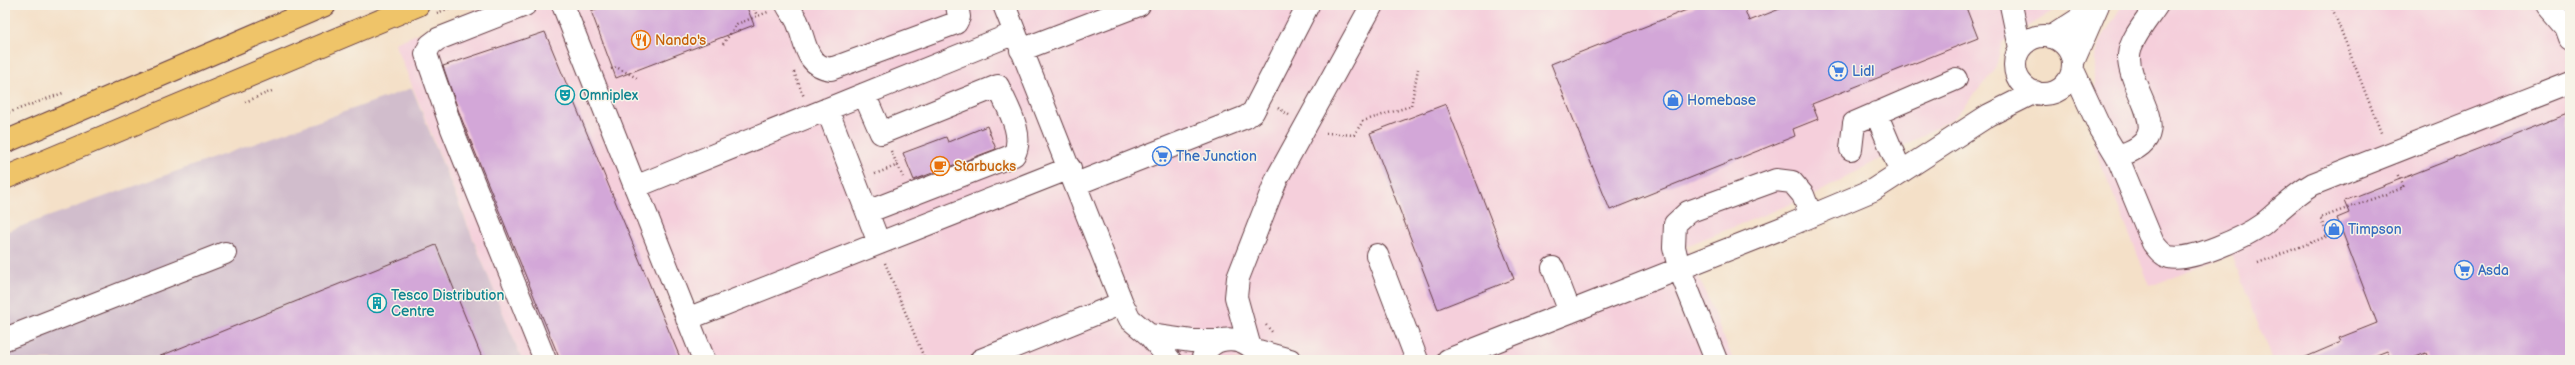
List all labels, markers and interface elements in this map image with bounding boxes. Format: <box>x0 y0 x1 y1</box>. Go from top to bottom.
restaurant icon: Nando's <box>630 29 652 51</box>
place label: Nando's <box>655 32 706 49</box>
supermarket icon: Lidl <box>1827 60 1849 82</box>
place label: Lidl <box>1852 63 1874 80</box>
theatre icon: Omniplex <box>554 84 576 106</box>
place label: Omniplex <box>579 87 639 104</box>
shop icon: Homebase <box>1662 89 1684 111</box>
place label: Homebase <box>1687 92 1756 109</box>
supermarket icon: The Junction <box>1151 145 1173 167</box>
place label: The Junction <box>1176 148 1257 165</box>
cafe icon: Starbucks <box>929 155 951 177</box>
place label: Starbucks <box>954 158 1016 175</box>
shop icon: Timpson <box>2323 218 2345 240</box>
place label: Timpson <box>2348 221 2402 238</box>
supermarket icon: Asda <box>2453 259 2475 281</box>
place label: Asda <box>2478 262 2509 279</box>
place label: Tesco Distribution Centre <box>391 287 504 320</box>
building icon: Tesco Distribution Centre <box>366 292 388 314</box>

